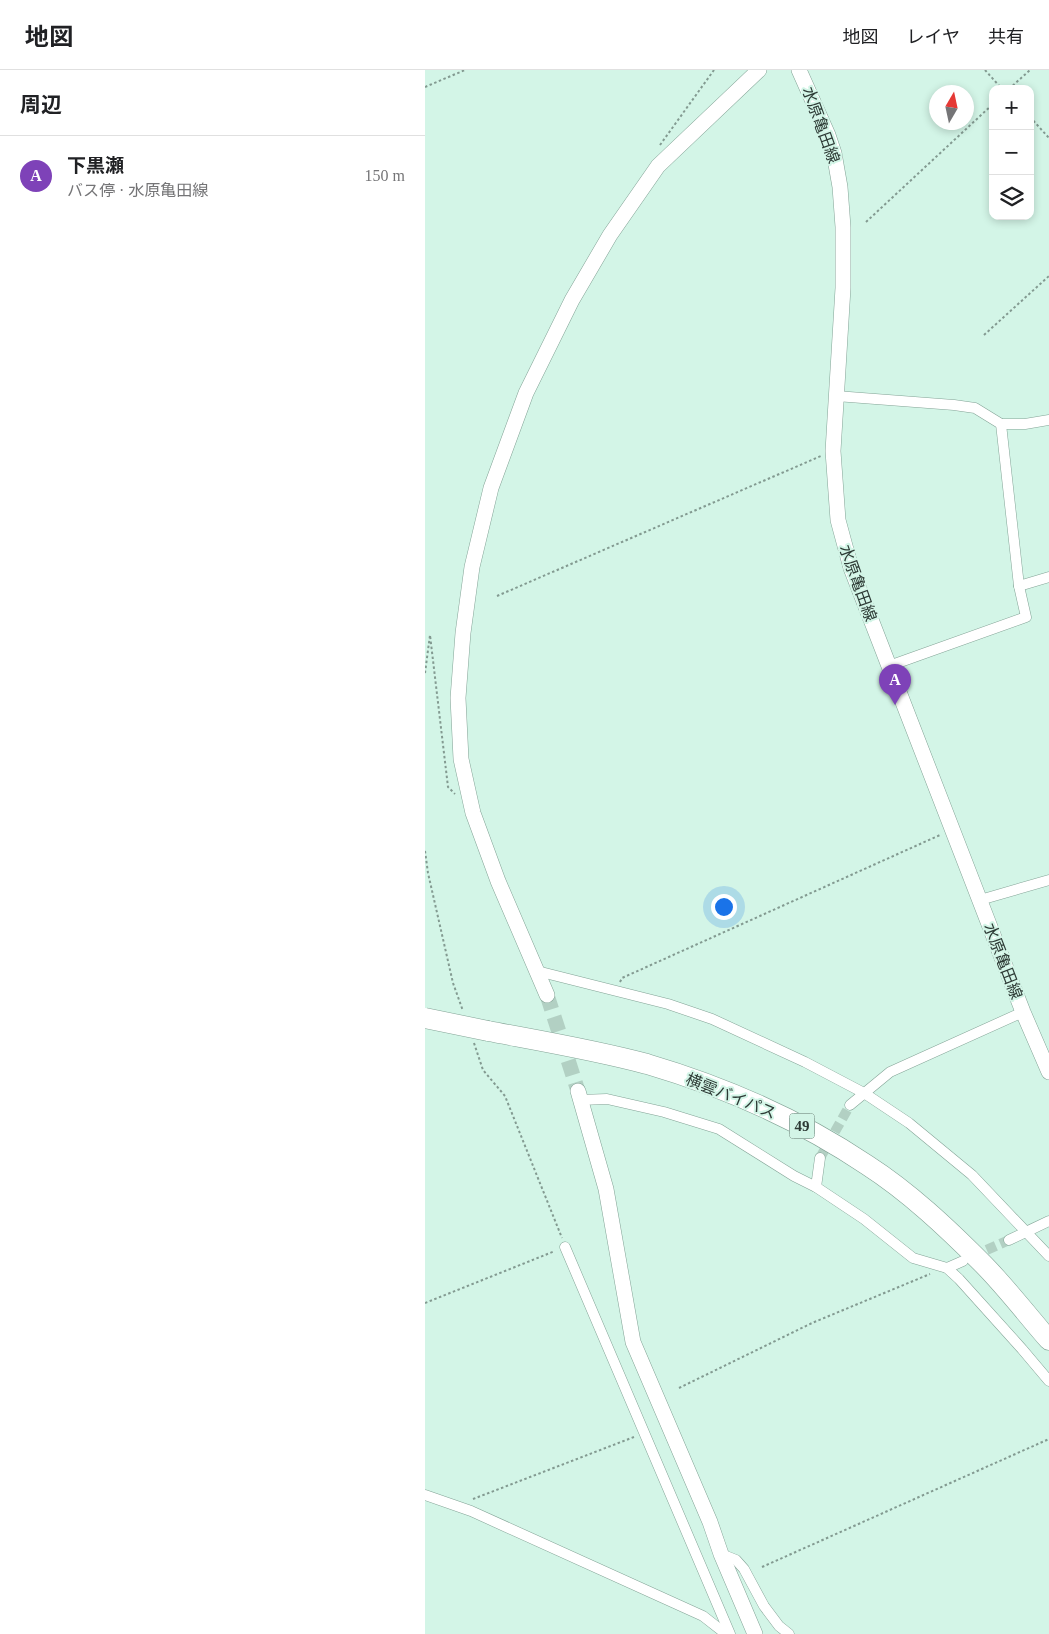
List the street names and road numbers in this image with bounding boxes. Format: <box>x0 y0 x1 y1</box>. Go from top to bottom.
street label: 水原亀田線 <box>799 84 843 166</box>
street label: 水原亀田線 <box>836 542 880 624</box>
street label: 水原亀田線 <box>981 921 1025 1001</box>
street label: 横雲バイパス <box>683 1070 779 1122</box>
road number: 49 <box>789 1114 815 1138</box>

